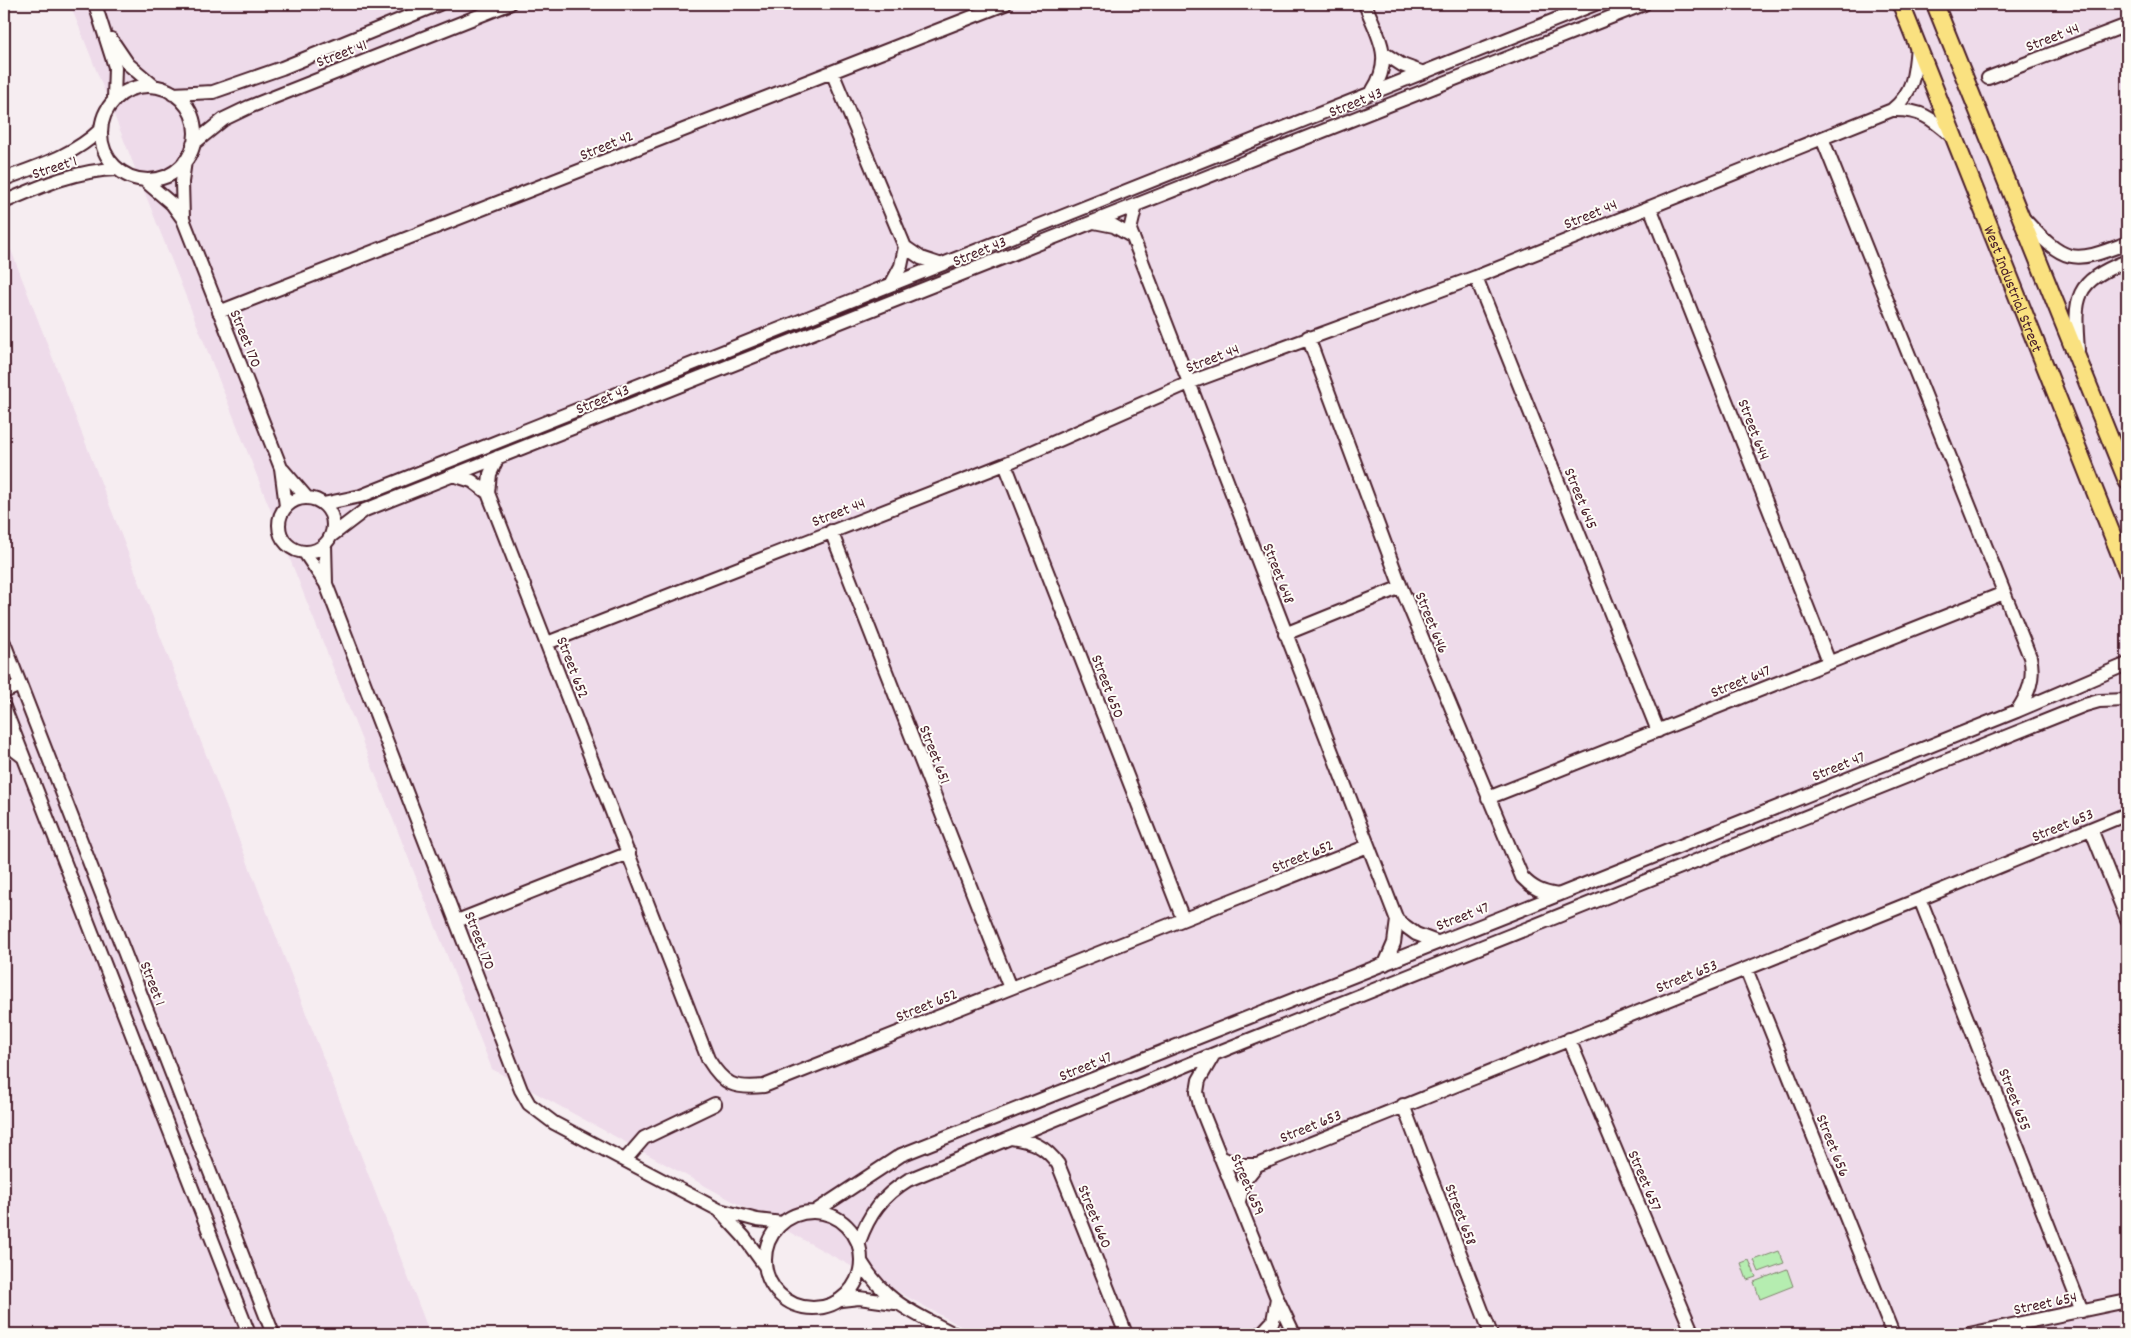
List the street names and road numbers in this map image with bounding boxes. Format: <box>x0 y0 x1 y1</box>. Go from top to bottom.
street label: Street 44 <box>2023 18 2083 59</box>
street label: Street 41 <box>313 34 371 75</box>
street label: Street 43 <box>1326 82 1386 125</box>
street label: Street 42 <box>577 125 637 168</box>
street label: Street 1 <box>29 150 80 186</box>
street label: Street 44 <box>1561 194 1621 236</box>
street label: West Industrial Street <box>1976 222 2047 356</box>
street label: Street 43 <box>950 231 1010 274</box>
street label: Street 170 <box>223 306 267 371</box>
street label: Street 44 <box>1183 339 1243 380</box>
street label: Street 43 <box>573 379 633 422</box>
street label: Street 644 <box>1731 396 1775 464</box>
street label: Street 645 <box>1557 465 1602 533</box>
street label: Street 44 <box>809 493 869 534</box>
street label: Street 648 <box>1256 540 1300 608</box>
street label: Street 646 <box>1408 589 1454 657</box>
street label: Street 652 <box>549 634 594 702</box>
street label: Street 650 <box>1084 652 1129 722</box>
street label: Street 647 <box>1707 660 1775 705</box>
street label: Street 651 <box>912 722 955 788</box>
street label: Street 47 <box>1809 746 1869 788</box>
street label: Street 653 <box>2029 803 2097 849</box>
street label: Street 652 <box>1269 835 1337 880</box>
street label: Street 47 <box>1433 897 1493 938</box>
street label: Street 170 <box>457 908 500 973</box>
street label: Street 653 <box>1653 954 1721 1000</box>
street label: Street 1 <box>133 958 171 1010</box>
street label: Street 652 <box>893 984 961 1029</box>
street label: Street 47 <box>1056 1046 1116 1088</box>
street label: Street 655 <box>1991 1065 2036 1134</box>
street label: Street 653 <box>1277 1104 1345 1150</box>
street label: Street 656 <box>1809 1111 1855 1181</box>
street label: Street 657 <box>1621 1147 1667 1215</box>
street label: Street 659 <box>1223 1151 1270 1219</box>
street label: Street 658 <box>1437 1181 1482 1249</box>
street label: Street 660 <box>1070 1182 1117 1252</box>
street label: Street 654 <box>2012 1286 2079 1322</box>

